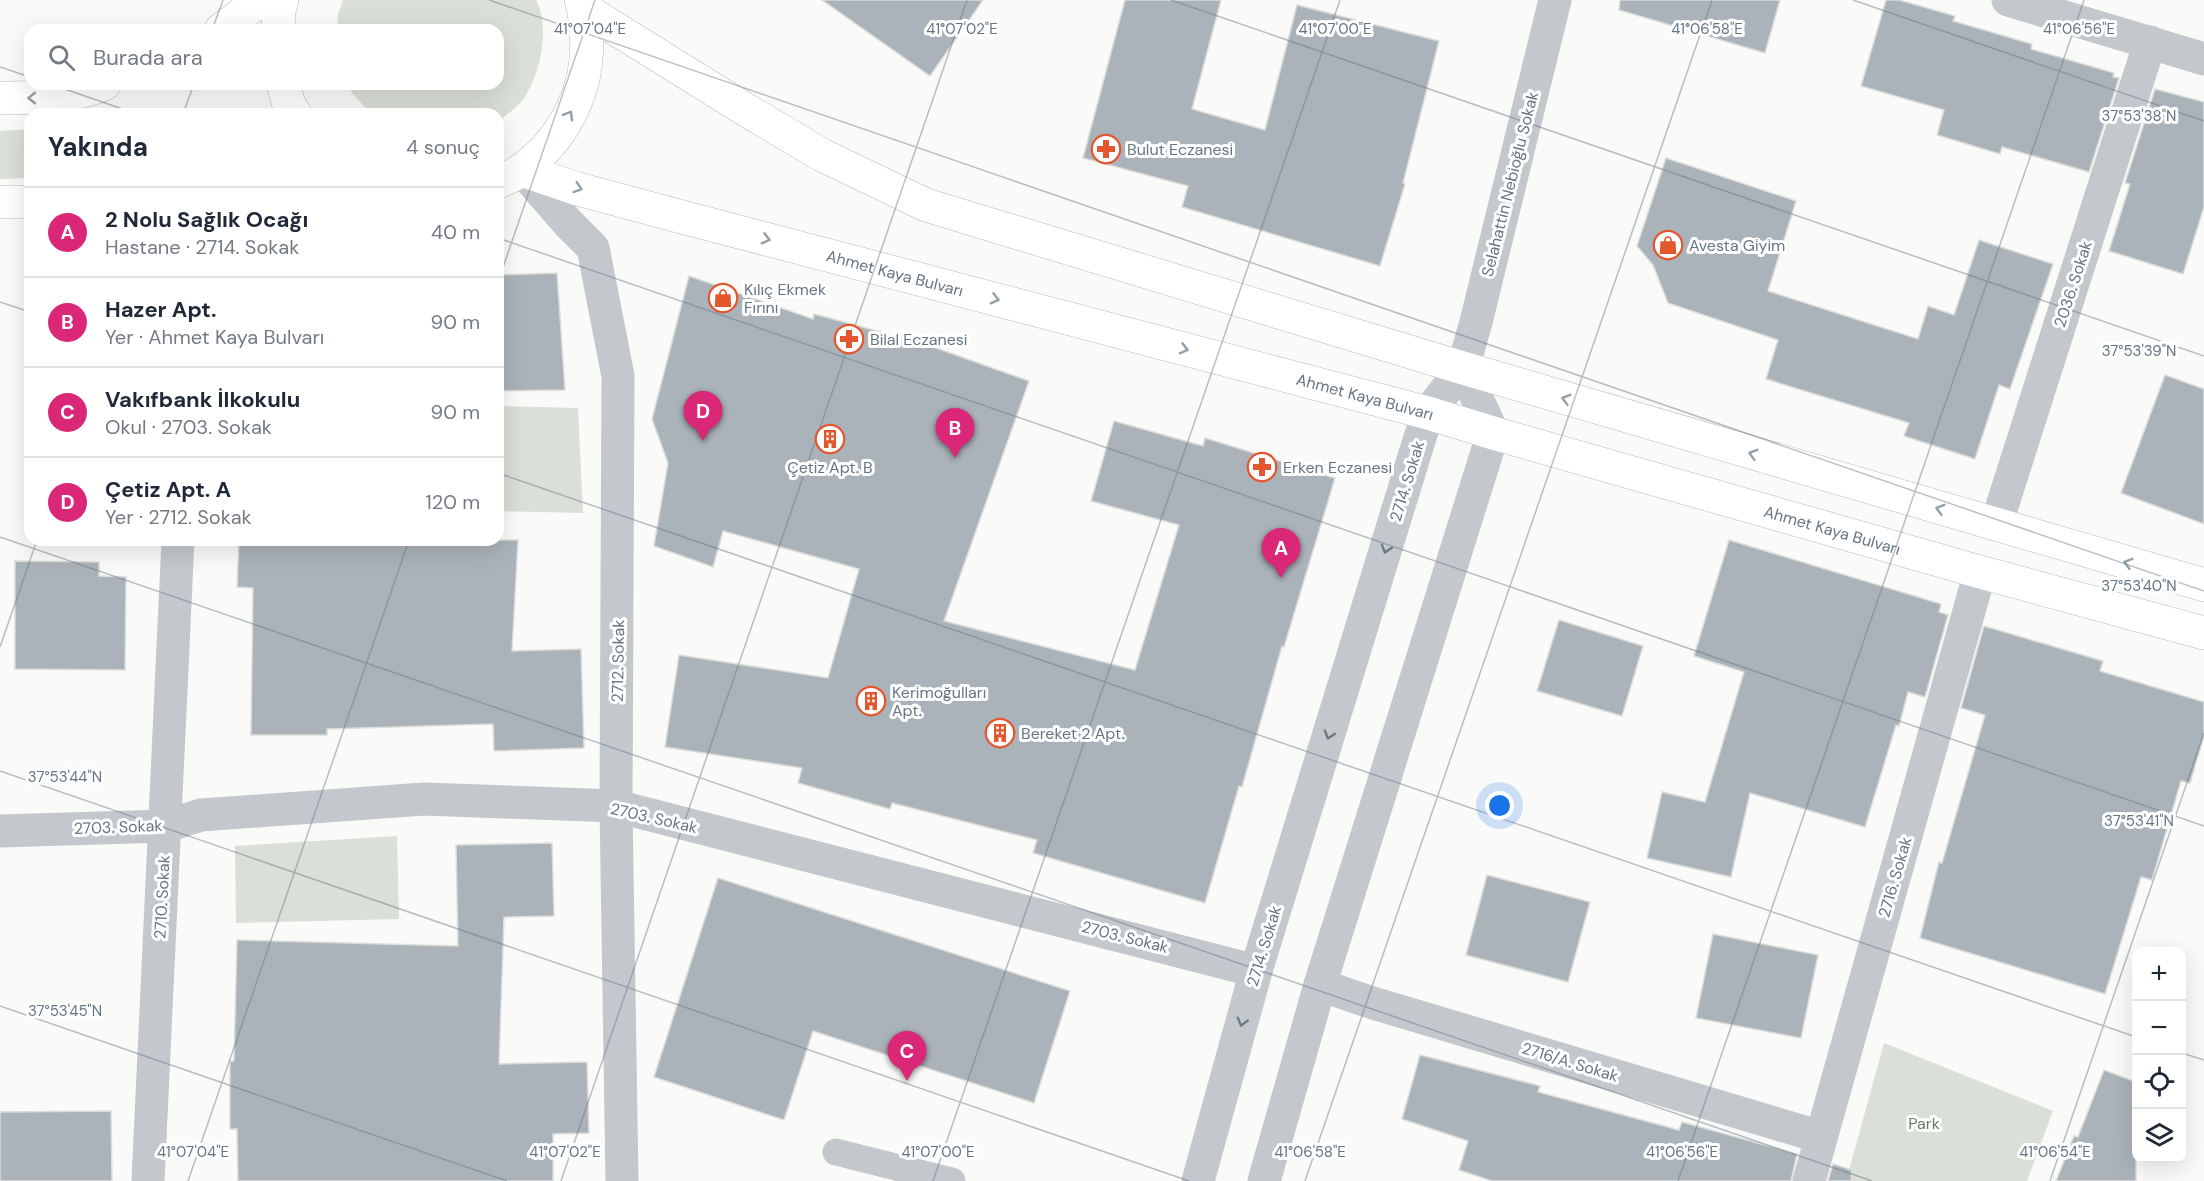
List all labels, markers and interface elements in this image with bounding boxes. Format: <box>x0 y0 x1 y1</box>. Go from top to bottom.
text: 41°07'04"E <box>554 19 626 39</box>
text: 41°07'02"E <box>926 19 998 39</box>
text: 41°07'00"E <box>1298 19 1372 39</box>
text: 41°06'58"E <box>1671 19 1743 39</box>
text: 41°06'56"E <box>2043 19 2115 39</box>
search box <box>24 24 504 90</box>
icon: search <box>45 41 78 74</box>
text: Burada ara <box>93 43 203 72</box>
street label: Selahattin Nebioğlu Sokak <box>1477 89 1543 279</box>
one-way arrow <box>28 92 37 104</box>
text: 37°53'38"N <box>2102 106 2176 126</box>
one-way arrow <box>562 110 573 121</box>
text: Yakında <box>48 130 148 164</box>
pharmacy icon: Bulut Eczanesi <box>1090 133 1122 165</box>
text: 4 sonuç <box>406 134 480 160</box>
place label: Bulut Eczanesi <box>1127 139 1233 160</box>
one-way arrow <box>572 181 583 193</box>
text: 2 Nolu Sağlık Ocağı <box>105 205 308 234</box>
text: A <box>60 219 75 245</box>
text: 40 m <box>431 219 480 245</box>
shop icon: Avesta Giyim <box>1652 229 1684 261</box>
one-way arrow <box>760 232 771 244</box>
text: Hastane · 2714. Sokak <box>105 234 299 260</box>
place label: Avesta Giyim <box>1689 235 1785 256</box>
street label: 2036. Sokak <box>2049 238 2097 330</box>
street label: Ahmet Kaya Bulvarı <box>824 245 966 301</box>
place label: Kılıç Ekmek Fırını <box>744 279 826 318</box>
shop icon: Kılıç Ekmek Fırını <box>707 282 739 314</box>
one-way arrow <box>989 292 1000 304</box>
text: Hazer Apt. <box>105 295 216 324</box>
text: B <box>61 309 74 335</box>
text: 90 m <box>431 309 480 335</box>
pharmacy icon: Bilal Eczanesi <box>833 323 865 355</box>
text: Yer · Ahmet Kaya Bulvarı <box>105 324 324 350</box>
place label: Bilal Eczanesi <box>870 329 967 350</box>
one-way arrow <box>1179 341 1189 354</box>
text: 37°53'39"N <box>2102 341 2176 361</box>
street label: Ahmet Kaya Bulvarı <box>1294 368 1436 425</box>
text: Vakıfbank İlkokulu <box>105 385 300 414</box>
pin: D <box>684 392 722 441</box>
one-way arrow <box>1561 394 1572 406</box>
text: C <box>60 399 75 425</box>
text: 90 m <box>431 399 480 425</box>
pin: B <box>936 408 974 458</box>
text: Okul · 2703. Sokak <box>105 414 272 440</box>
building icon: Çetiz Apt. B <box>814 423 846 455</box>
street label: 2714. Sokak <box>1385 438 1429 524</box>
one-way arrow <box>1748 449 1759 461</box>
pharmacy icon: Erken Eczanesi <box>1246 451 1278 483</box>
place label: Çetiz Apt. B <box>787 457 873 478</box>
place label: Erken Eczanesi <box>1283 457 1392 478</box>
text: Çetiz Apt. A <box>105 475 231 504</box>
text: D <box>60 489 75 515</box>
text: 120 m <box>426 489 480 515</box>
street label: Ahmet Kaya Bulvarı <box>1762 500 1903 559</box>
text: Yer · 2712. Sokak <box>105 504 252 530</box>
one-way arrow <box>1935 504 1946 516</box>
pin: A <box>1262 528 1300 578</box>
one-way arrow <box>1381 543 1393 554</box>
one-way arrow <box>2123 558 2133 570</box>
text: 37°53'40"N <box>2101 576 2177 596</box>
street label: 2712. Sokak <box>607 619 629 703</box>
place label: Kerimoğulları Apt. <box>892 682 986 721</box>
building icon: Kerimoğulları Apt. <box>855 685 887 717</box>
building icon: Bereket 2 Apt. <box>984 717 1016 749</box>
place label: Bereket 2 Apt. <box>1021 723 1125 744</box>
one-way arrow <box>1324 729 1336 740</box>
text: 37°53'44"N <box>28 767 102 787</box>
your location <box>1485 791 1514 820</box>
street label: 2703. Sokak <box>608 798 700 838</box>
text: 37°53'41"N <box>2104 811 2174 831</box>
street label: 2703. Sokak <box>73 815 163 839</box>
street label: 2716. Sokak <box>1873 834 1917 920</box>
street label: 2710. Sokak <box>149 855 175 939</box>
street label: 2714. Sokak <box>1242 903 1286 989</box>
street label: 2703. Sokak <box>1079 916 1171 958</box>
map controls <box>2132 947 2186 1163</box>
button: + <box>2132 947 2186 1001</box>
text: 37°53'45"N <box>28 1001 102 1021</box>
button: − <box>2132 1001 2186 1055</box>
one-way arrow <box>1237 1017 1249 1027</box>
pin: C <box>888 1032 926 1081</box>
street label: 2716/A. Sokak <box>1519 1037 1621 1087</box>
button: locate <box>2132 1055 2186 1109</box>
button: layers <box>2132 1109 2186 1163</box>
park label: Park <box>1908 1113 1940 1134</box>
text: 41°07'04"E <box>157 1142 229 1162</box>
text: 41°07'02"E <box>529 1142 601 1162</box>
text: 41°07'00"E <box>901 1142 975 1162</box>
text: 41°06'58"E <box>1274 1142 1346 1162</box>
text: 41°06'56"E <box>1646 1142 1718 1162</box>
text: 41°06'54"E <box>2019 1142 2091 1162</box>

